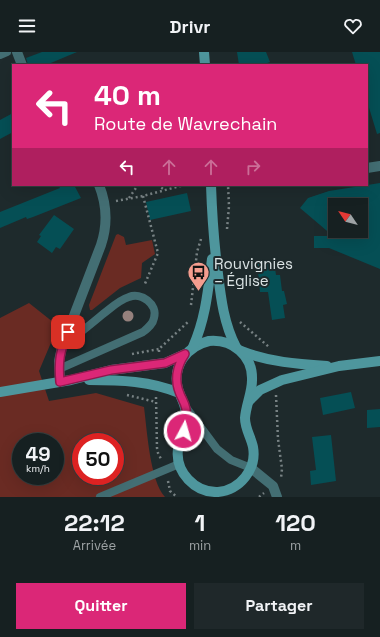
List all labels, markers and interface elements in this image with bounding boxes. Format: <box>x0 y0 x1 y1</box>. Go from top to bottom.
icon: menu <box>16 15 38 37</box>
text: Drivr <box>170 15 210 38</box>
icon: heart <box>342 15 364 37</box>
text: 40 m <box>94 77 161 113</box>
icon: left <box>28 80 80 132</box>
text: Route de Wavrechain <box>94 112 277 135</box>
icon: left <box>116 156 138 178</box>
icon: ahead <box>158 156 180 178</box>
icon: ahead <box>200 156 222 178</box>
icon: right <box>242 156 264 178</box>
north arrow <box>328 198 368 238</box>
map controls <box>328 198 368 238</box>
place label: Rouvignies – Église <box>214 254 293 290</box>
bus stop icon: Rouvignies – Église <box>185 260 211 293</box>
pin <box>51 315 85 349</box>
icon: arrive <box>57 321 79 343</box>
position arrow <box>163 410 205 452</box>
speed limit sign: 50 <box>72 433 124 485</box>
text: 49 <box>25 441 51 467</box>
text: km/h <box>26 462 50 475</box>
text: 22:12 <box>64 507 125 538</box>
text: 1 <box>195 507 205 538</box>
text: 120 <box>275 507 316 538</box>
text: Arrivée <box>73 537 116 554</box>
text: min <box>189 537 211 554</box>
text: m <box>290 537 301 554</box>
button: Quitter <box>16 583 186 629</box>
button: Partager <box>194 583 364 629</box>

